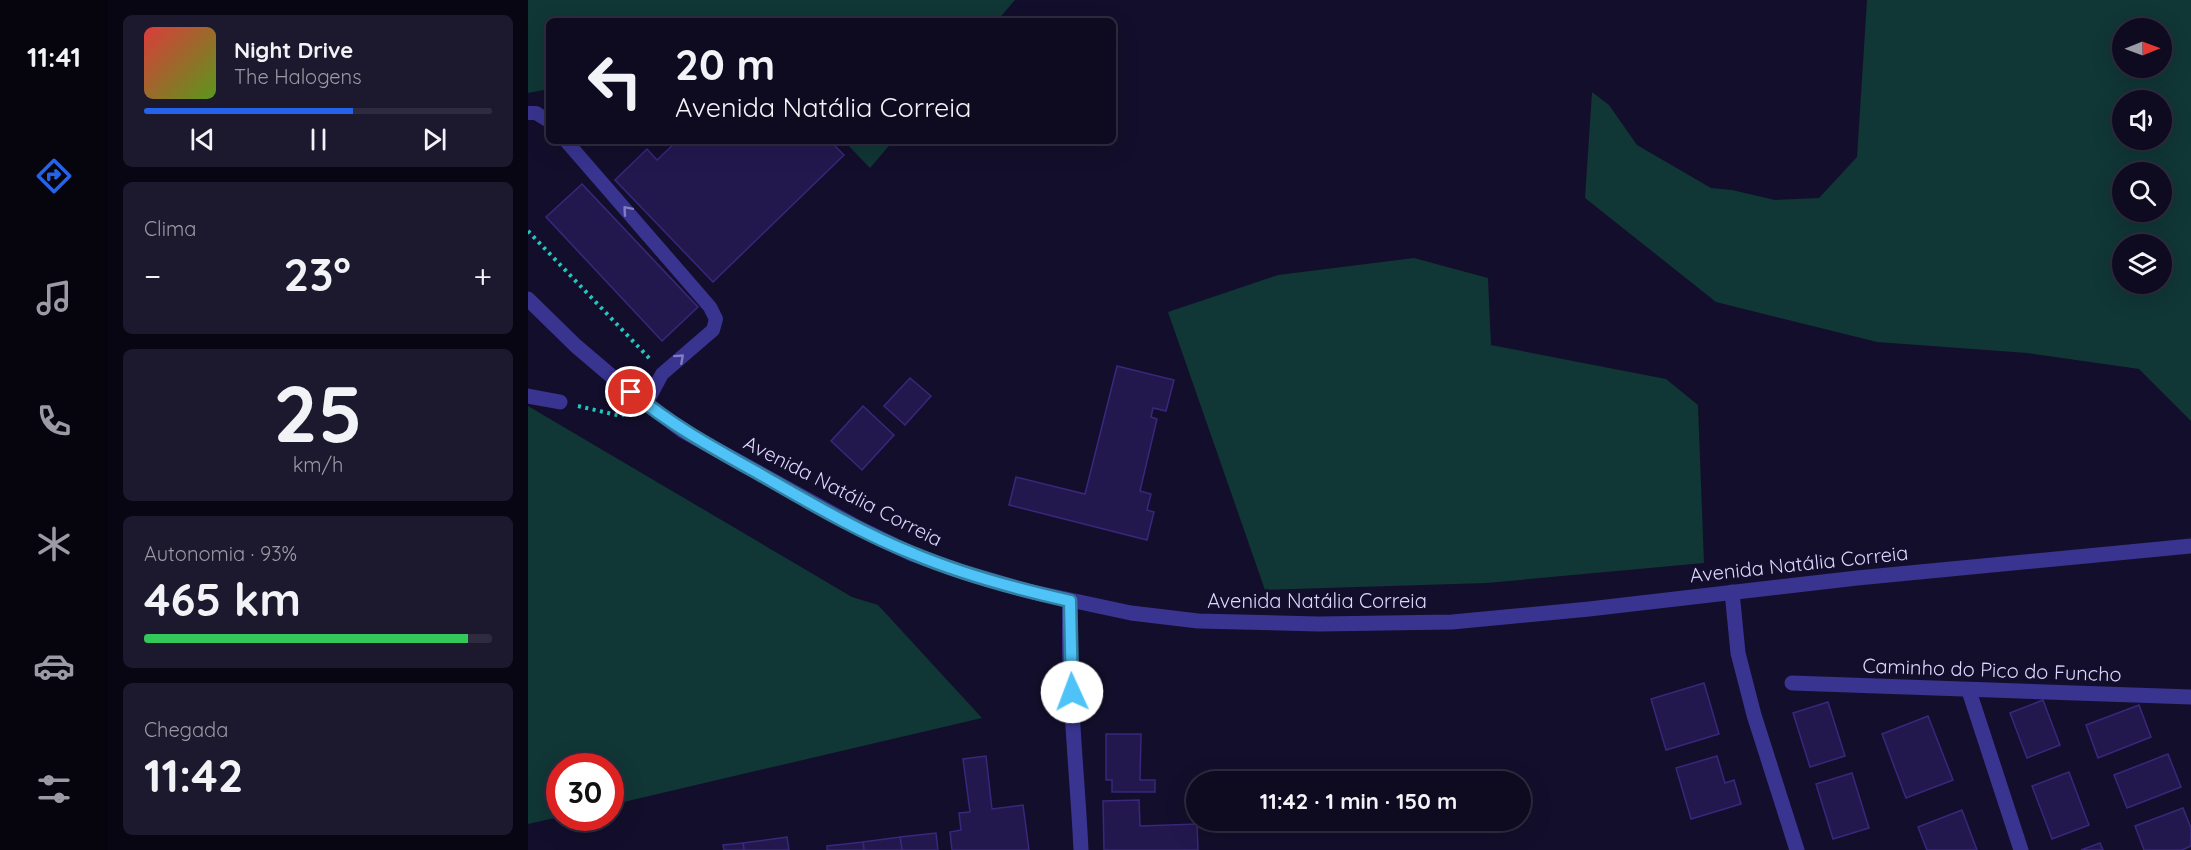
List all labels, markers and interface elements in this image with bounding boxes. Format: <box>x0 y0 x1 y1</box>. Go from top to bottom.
north arrow <box>2112 18 2172 78</box>
map controls <box>2112 18 2172 294</box>
text: Night Drive <box>234 36 353 64</box>
text: 20 m <box>675 38 775 91</box>
text: 11:41 <box>27 40 81 74</box>
icon: left <box>576 42 654 120</box>
text: The Halogens <box>234 64 362 89</box>
text: Avenida Natália Correia <box>675 90 971 124</box>
button: sound <box>2112 90 2172 150</box>
icon: previous <box>186 123 219 156</box>
icon: pause <box>302 123 335 156</box>
icon: next <box>418 123 451 156</box>
icon: directions <box>33 155 75 197</box>
button: search <box>2112 162 2172 222</box>
one-way arrow <box>623 207 634 217</box>
text: Clima <box>144 216 196 241</box>
button: layers <box>2112 234 2172 294</box>
text: 23° <box>284 246 351 302</box>
text: − <box>144 255 161 296</box>
text: + <box>473 255 492 296</box>
icon: music <box>33 277 75 319</box>
one-way arrow <box>673 354 684 365</box>
text: 25 <box>273 364 363 462</box>
pin <box>605 366 656 417</box>
icon: arrive <box>614 375 647 408</box>
icon: phone <box>33 400 75 442</box>
street label: Avenida Natália Correia <box>740 430 947 552</box>
text: km/h <box>293 452 343 477</box>
icon: climate <box>33 523 75 565</box>
street label: Avenida Natália Correia <box>1688 540 1909 587</box>
text: Autonomia · 93% <box>144 541 297 566</box>
text: 465 km <box>144 571 301 627</box>
street label: Avenida Natália Correia <box>1207 588 1427 613</box>
icon: car <box>33 645 75 687</box>
street label: Caminho do Pico do Funcho <box>1862 652 2122 687</box>
position arrow <box>1040 660 1104 724</box>
text: Chegada <box>144 717 228 742</box>
text: 11:42 <box>144 747 243 803</box>
speed limit sign: 30 <box>546 753 624 831</box>
icon: filters <box>33 768 75 810</box>
text: 11:42 · 1 min · 150 m <box>1260 787 1457 815</box>

